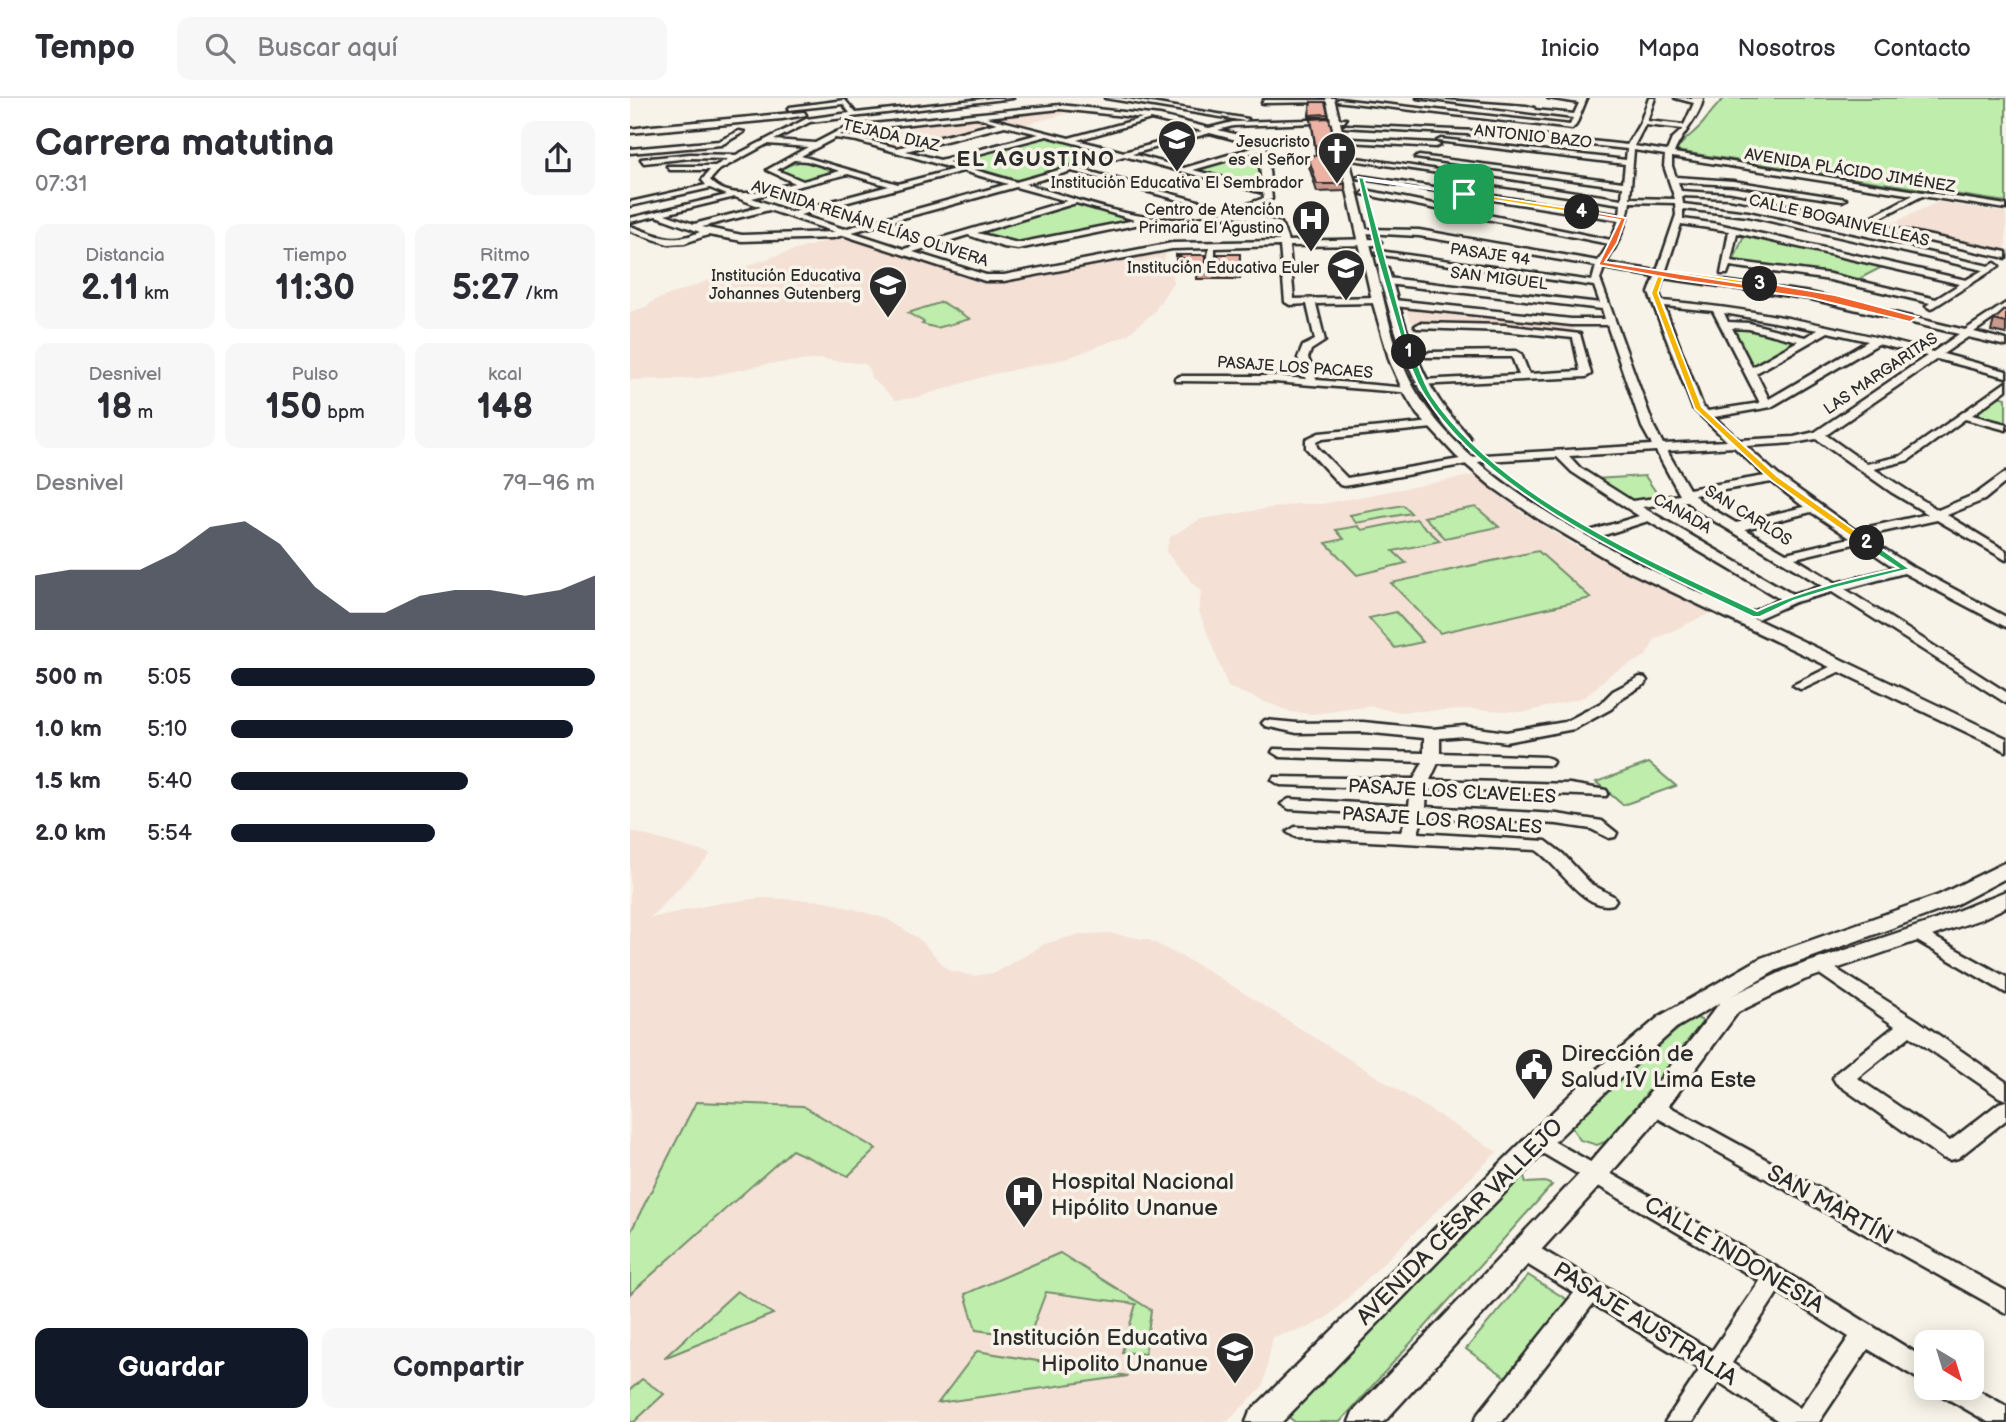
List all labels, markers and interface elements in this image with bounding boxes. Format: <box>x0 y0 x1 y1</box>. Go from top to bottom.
search box <box>177 17 667 80</box>
text: Tempo <box>35 28 135 68</box>
icon: search <box>201 29 239 67</box>
text: Buscar aquí <box>257 33 398 64</box>
text: Inicio <box>1541 34 1600 63</box>
text: Mapa <box>1638 34 1700 63</box>
text: Nosotros <box>1738 34 1835 63</box>
text: Contacto <box>1873 34 1971 63</box>
street label: TEJADA DIAZ <box>841 116 942 156</box>
school or university icon: Institución Educativa El Sembrador <box>1156 118 1198 173</box>
text: Carrera matutina <box>35 121 335 166</box>
button: share <box>521 121 595 195</box>
street label: ANTONIO BAZO <box>1473 121 1593 153</box>
church icon: Jesucristo es el Señor <box>1316 130 1358 185</box>
place label: Jesucristo es el Señor <box>1228 133 1310 170</box>
street label: AVENIDA PLÁCIDO JIMÉNEZ <box>1743 143 1957 197</box>
district label: EL AGUSTINO <box>956 147 1116 172</box>
pin <box>1434 164 1494 224</box>
text: 07:31 <box>35 170 88 198</box>
place label: Institución Educativa El Sembrador <box>1051 174 1303 193</box>
street label: AVENIDA RENÁN ELÍAS OLIVERA <box>749 175 992 271</box>
icon: arrive <box>1445 175 1483 213</box>
street label: CALLE BOGAINVELLEAS <box>1747 191 1931 251</box>
pin: 4 <box>1564 194 1600 230</box>
hospital icon: Centro de Atención Primaria El Agustino <box>1290 198 1332 253</box>
text: 4 <box>1576 200 1587 223</box>
place label: Centro de Atención Primaria El Agustino <box>1139 201 1284 238</box>
street label: PASAJE 94 <box>1449 240 1532 270</box>
text: Distancia <box>85 244 165 267</box>
text: Tiempo <box>283 244 347 267</box>
text: Ritmo <box>480 244 530 267</box>
school or university icon: Institución Educativa Euler <box>1325 247 1367 302</box>
place label: Institución Educativa Euler <box>1127 259 1319 278</box>
school or university icon: Institución Educativa Johannes Gutenberg <box>867 264 909 319</box>
street label: SAN MIGUEL <box>1449 264 1550 294</box>
pin: 3 <box>1742 266 1778 302</box>
text: 2.11 <box>81 267 139 310</box>
text: 11:30 <box>275 267 355 310</box>
text: 5:27 <box>452 267 520 310</box>
place label: Institución Educativa Johannes Gutenberg <box>709 267 861 304</box>
text: 3 <box>1754 272 1765 295</box>
text: km <box>139 282 169 305</box>
text: /km <box>520 282 558 305</box>
street label: LAS MARGARITAS <box>1820 329 1942 419</box>
pin: 1 <box>1392 334 1426 370</box>
text: 1 <box>1405 340 1413 363</box>
street label: PASAJE LOS PACAES <box>1216 353 1374 383</box>
text: Desnivel <box>88 363 162 386</box>
text: Pulso <box>292 363 338 386</box>
text: kcal <box>488 363 522 386</box>
text: 18 <box>97 386 132 429</box>
text: 150 <box>265 386 322 429</box>
text: 148 <box>477 386 533 429</box>
text: m <box>132 401 153 424</box>
text: bpm <box>322 401 365 424</box>
text: Desnivel <box>35 469 124 497</box>
text: 79–96 m <box>503 469 595 497</box>
street label: SAN CARLOS <box>1701 482 1795 550</box>
street label: CANADA <box>1650 490 1715 538</box>
pin: 2 <box>1850 526 1884 560</box>
text: 2 <box>1861 531 1872 554</box>
text: 500 m <box>35 663 103 691</box>
text: 5:05 <box>147 663 192 691</box>
text: 1.0 km <box>35 715 102 743</box>
text: 5:10 <box>147 715 187 743</box>
text: 1.5 km <box>35 767 101 795</box>
text: 5:40 <box>147 767 192 795</box>
street label: PASAJE LOS CLAVELES <box>1347 775 1557 809</box>
street label: PASAJE LOS ROSALES <box>1341 803 1543 839</box>
text: 2.0 km <box>35 819 106 847</box>
text: 5:54 <box>147 819 192 847</box>
place label: Dirección de Salud IV Lima Este <box>1561 1040 1756 1094</box>
public building icon: Dirección de Salud IV Lima Este <box>1513 1046 1555 1101</box>
street label: AVENIDA CÉSAR VALLEJO <box>1351 1113 1569 1331</box>
street label: SAN MARTÍN <box>1762 1159 1898 1251</box>
place label: Hospital Nacional Hipólito Unanue <box>1051 1168 1234 1222</box>
hospital icon: Hospital Nacional Hipólito Unanue <box>1003 1174 1045 1229</box>
street label: CALLE INDONESIA <box>1639 1190 1830 1320</box>
street label: PASAJE AUSTRALIA <box>1548 1256 1743 1392</box>
place label: Institución Educativa Hipolito Unanue <box>993 1324 1208 1378</box>
button: Guardar <box>35 1328 308 1408</box>
button: Compartir <box>322 1328 595 1408</box>
school or university icon: Institución Educativa Hipolito Unanue <box>1214 1330 1256 1385</box>
north arrow <box>1914 1330 1984 1400</box>
map controls <box>1914 1330 1984 1400</box>

